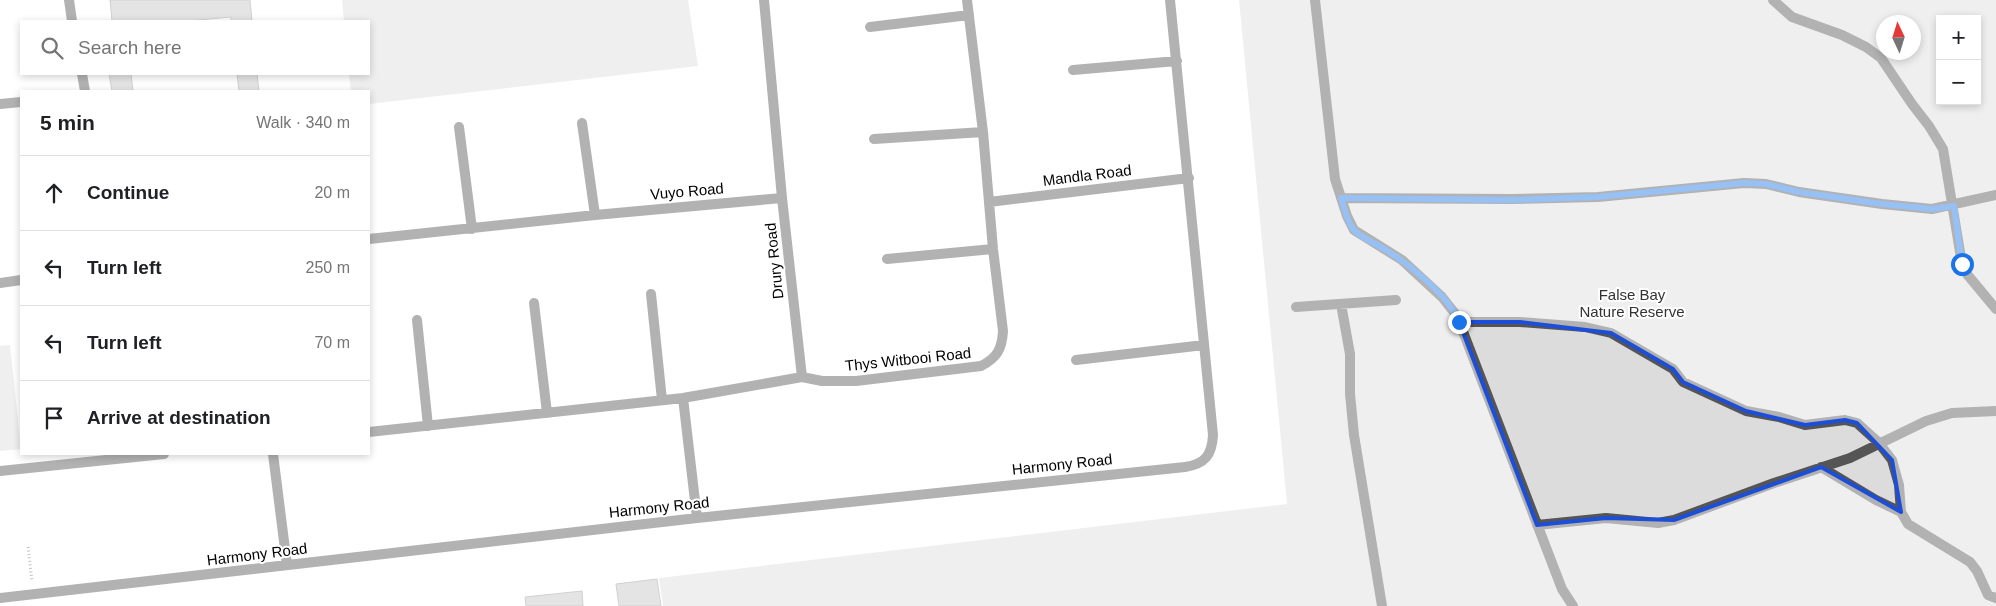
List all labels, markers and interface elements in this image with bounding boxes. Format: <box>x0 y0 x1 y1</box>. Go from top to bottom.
north arrow <box>1876 15 1921 60</box>
map controls <box>1936 15 1981 105</box>
button: + <box>1936 15 1981 60</box>
search box <box>20 20 370 75</box>
icon: search <box>38 34 66 62</box>
text: Search here <box>78 37 182 58</box>
button: − <box>1936 60 1981 105</box>
text: 5 min <box>40 111 95 134</box>
text: Walk · 340 m <box>256 114 350 131</box>
street label: Mandla Road <box>1042 161 1132 189</box>
icon: ahead <box>40 179 68 207</box>
street label: Vuyo Road <box>650 179 724 203</box>
text: Continue <box>87 182 169 203</box>
text: 20 m <box>314 184 350 201</box>
street label: Drury Road <box>762 222 786 300</box>
route start <box>1951 253 1974 276</box>
icon: left <box>40 254 68 282</box>
text: Turn left <box>87 257 162 278</box>
text: 250 m <box>306 259 350 276</box>
park label: False Bay Nature Reserve <box>1579 286 1685 320</box>
route end <box>1448 311 1471 334</box>
icon: left <box>40 329 68 357</box>
text: Turn left <box>87 332 162 353</box>
text: 70 m <box>314 334 350 351</box>
street label: Thys Witbooi Road <box>844 344 972 374</box>
icon: arrive <box>40 404 68 432</box>
text: Arrive at destination <box>87 407 271 428</box>
street label: Harmony Road <box>1011 450 1113 478</box>
street label: Harmony Road <box>608 493 710 521</box>
street label: Harmony Road <box>206 539 308 569</box>

